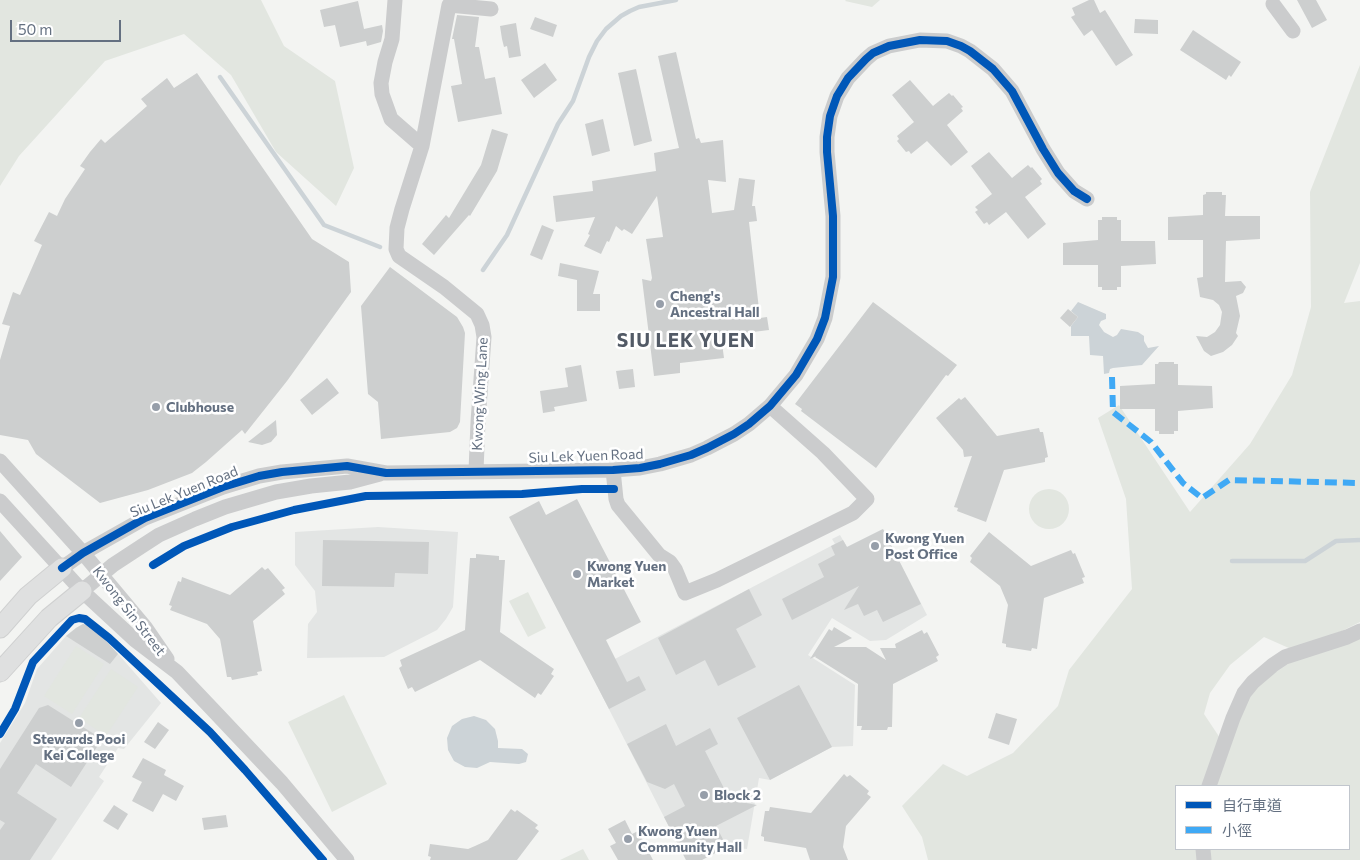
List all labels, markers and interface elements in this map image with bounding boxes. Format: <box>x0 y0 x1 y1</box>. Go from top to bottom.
scale bar <box>12 10 124 42</box>
text: 50 m <box>18 20 52 38</box>
place label: Cheng's Ancestral Hall <box>670 288 760 321</box>
marker: Cheng's Ancestral Hall <box>654 298 666 310</box>
district label: SIU LEK YUEN <box>615 330 757 352</box>
street label: Kwong Wing Lane <box>469 337 491 451</box>
place label: Clubhouse <box>166 399 234 415</box>
marker: Clubhouse <box>150 401 162 413</box>
street label: Siu Lek Yuen Road <box>528 446 644 466</box>
street label: Siu Lek Yuen Road <box>128 463 240 521</box>
place label: Kwong Yuen Post Office <box>885 530 964 562</box>
marker: Kwong Yuen Post Office <box>869 540 881 552</box>
place label: Kwong Yuen Market <box>587 558 666 590</box>
street label: Kwong Sin Street <box>89 563 169 659</box>
marker: Kwong Yuen Market <box>571 568 583 580</box>
marker: Stewards Pooi Kei College <box>73 717 85 729</box>
place label: Stewards Pooi Kei College <box>33 731 125 764</box>
legend <box>1175 785 1350 850</box>
place label: Block 2 <box>714 787 761 803</box>
marker: Block 2 <box>698 789 710 801</box>
text: 自行車道 <box>1222 796 1282 814</box>
text: 小徑 <box>1222 821 1252 839</box>
place label: Kwong Yuen Community Hall <box>638 823 742 856</box>
marker: Kwong Yuen Community Hall <box>622 833 634 845</box>

